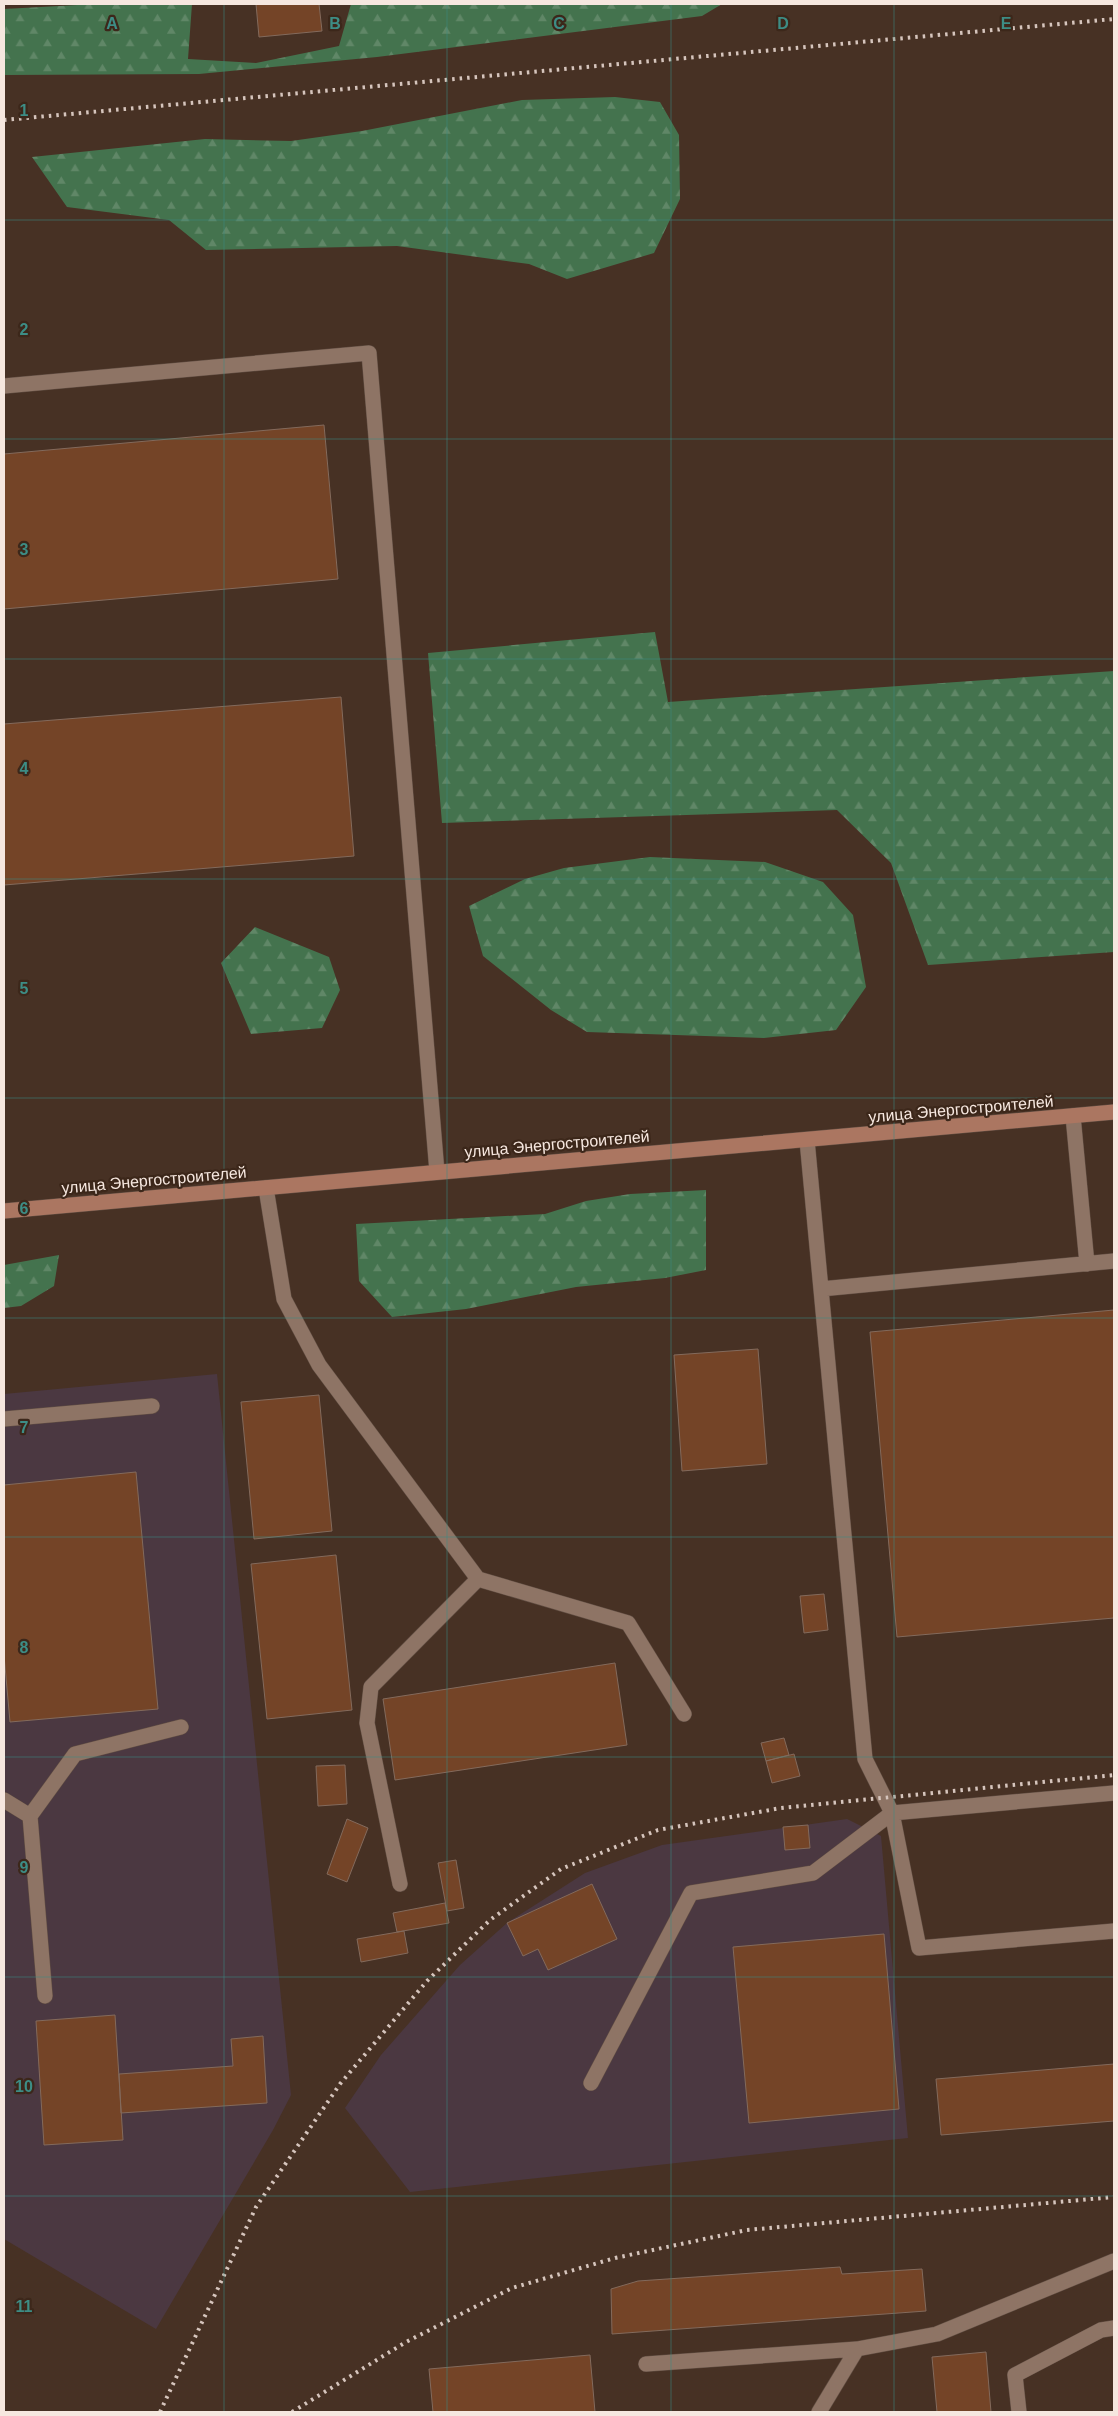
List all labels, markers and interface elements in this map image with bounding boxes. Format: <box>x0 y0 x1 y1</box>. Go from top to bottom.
text: A <box>106 15 118 32</box>
text: B <box>329 15 341 32</box>
text: C <box>553 15 565 32</box>
text: D <box>777 15 789 32</box>
text: E <box>1001 15 1012 32</box>
text: 1 <box>20 102 29 119</box>
text: 2 <box>20 321 29 338</box>
text: 3 <box>20 541 29 558</box>
text: 4 <box>20 760 29 777</box>
text: 5 <box>20 980 29 997</box>
street label: улица Энергостроителей <box>868 1092 1054 1126</box>
street label: улица Энергостроителей <box>464 1127 650 1161</box>
street label: улица Энергостроителей <box>61 1163 247 1197</box>
text: 6 <box>20 1200 29 1217</box>
text: 7 <box>20 1419 29 1436</box>
text: 8 <box>20 1639 29 1656</box>
text: 9 <box>20 1859 29 1876</box>
text: 10 <box>15 2078 33 2095</box>
text: 11 <box>16 2298 33 2315</box>

